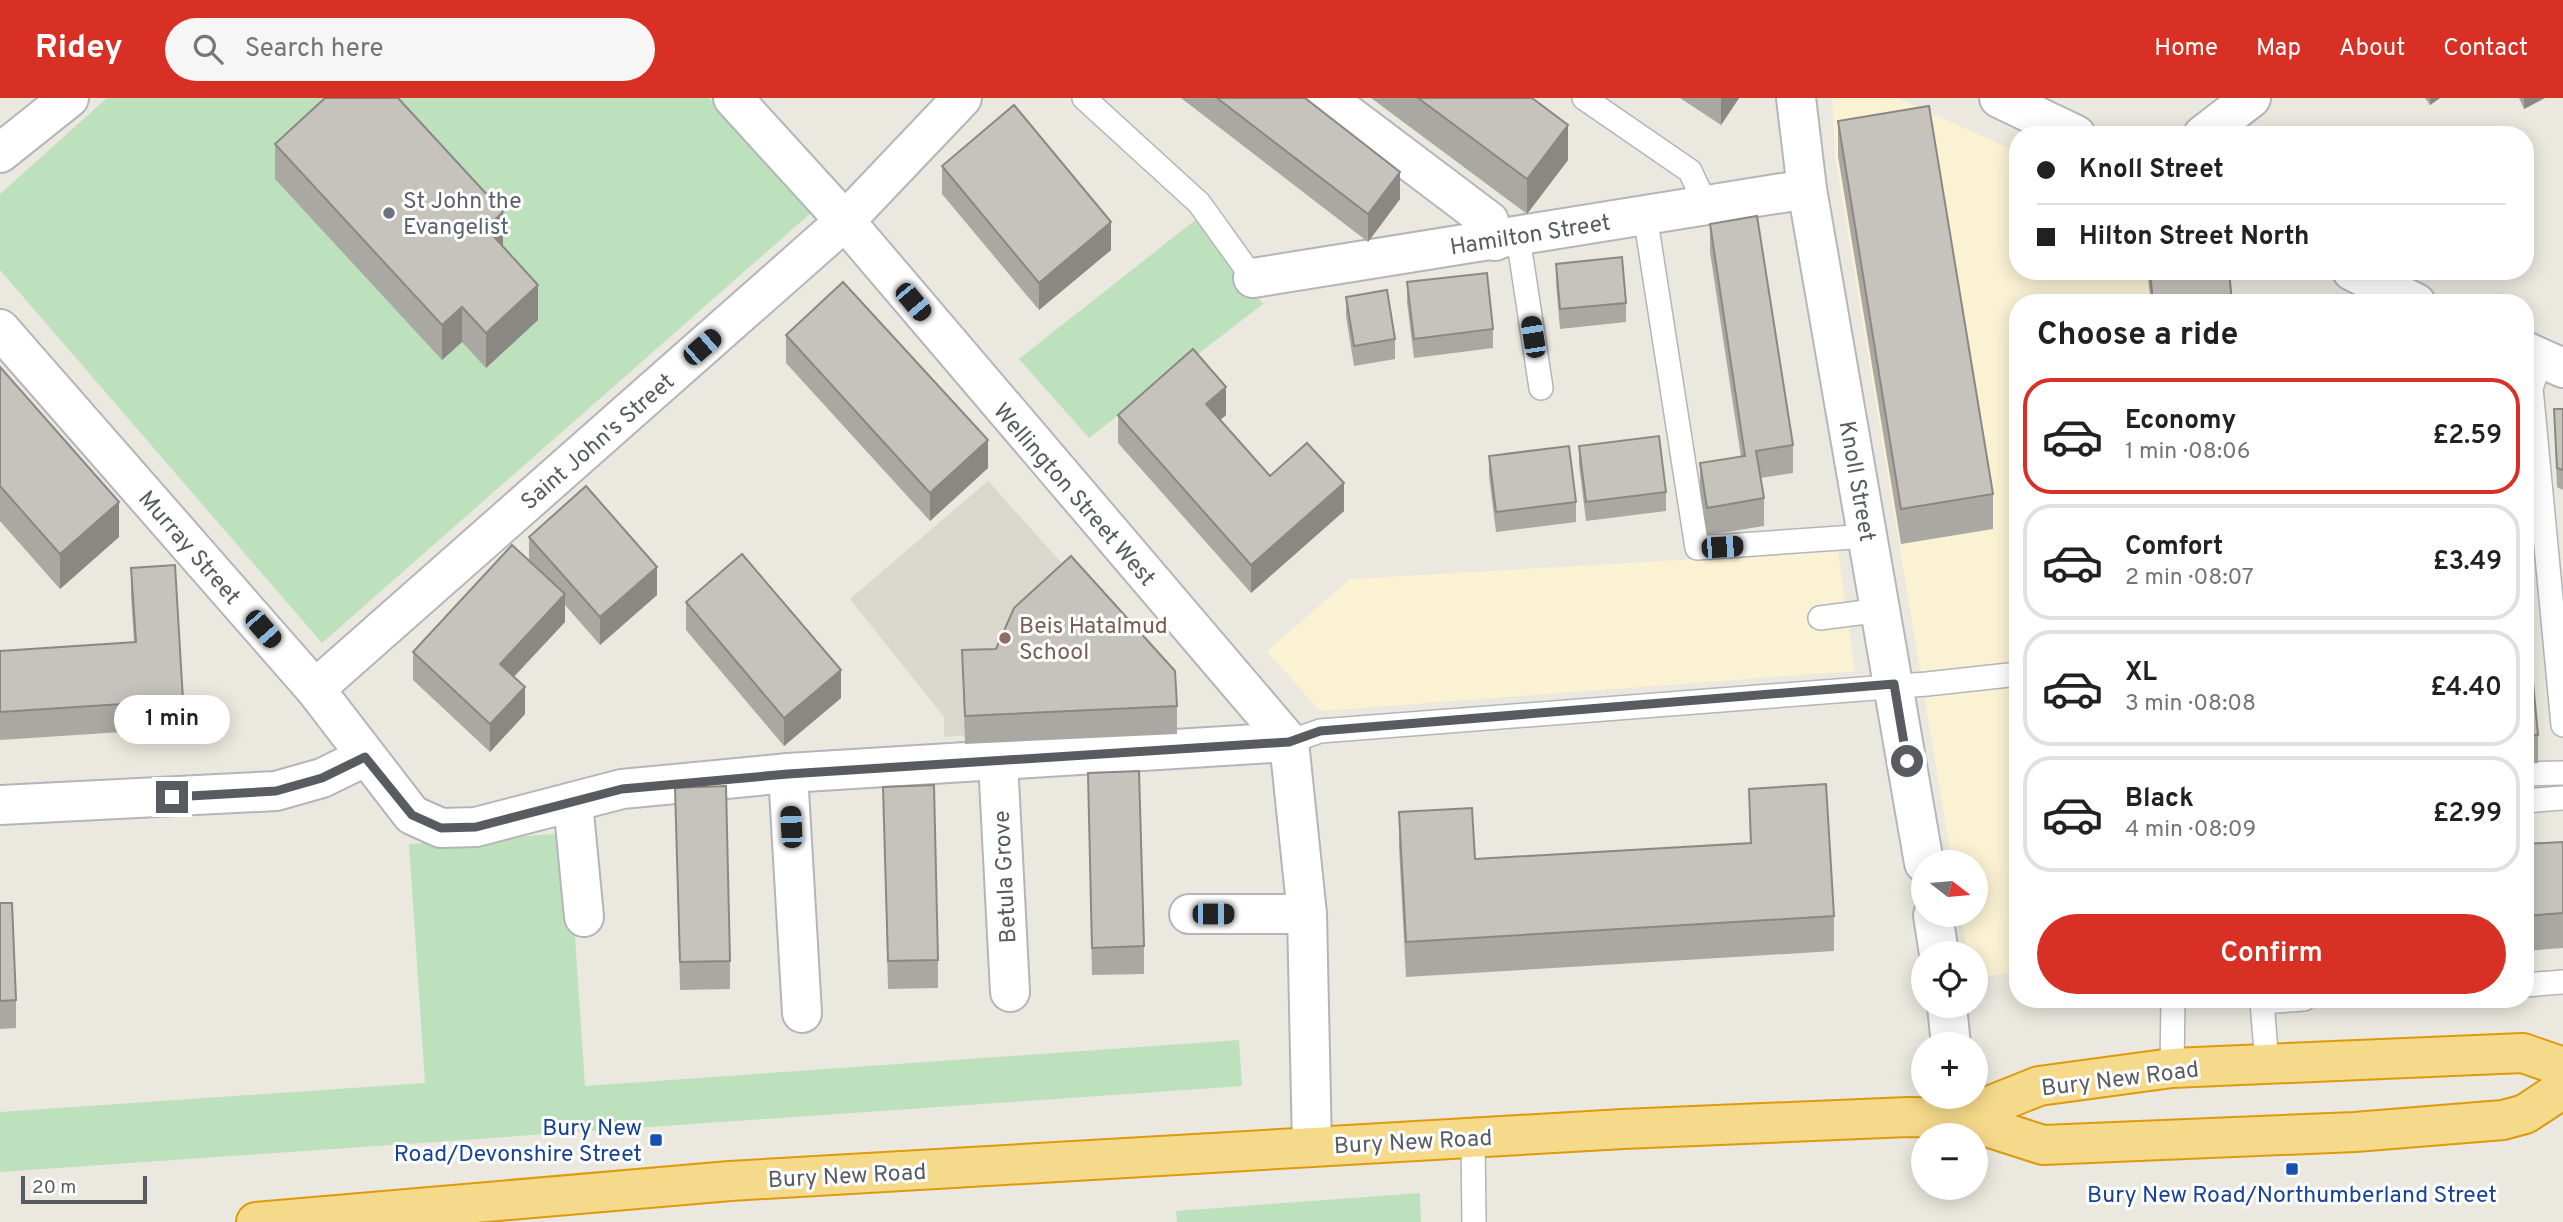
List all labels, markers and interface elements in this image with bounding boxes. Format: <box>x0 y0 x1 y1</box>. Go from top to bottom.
search box <box>165 18 655 81</box>
text: Ridey <box>35 28 123 70</box>
icon: search <box>189 30 227 68</box>
text: Search here <box>245 33 384 66</box>
text: Home <box>2154 34 2218 64</box>
text: Map <box>2256 34 2301 64</box>
text: About <box>2339 34 2405 64</box>
text: Contact <box>2443 34 2528 64</box>
text: Knoll Street <box>2079 154 2224 187</box>
place label: St John the Evangelist <box>403 188 522 243</box>
marker: St John the Evangelist <box>381 205 397 221</box>
street label: Hamilton Street <box>1448 209 1613 263</box>
text: Hilton Street North <box>2079 221 2309 254</box>
car <box>892 279 935 325</box>
car <box>1520 315 1547 359</box>
text: Choose a ride <box>2037 316 2238 356</box>
car <box>680 325 725 369</box>
street label: Saint John's Street <box>516 368 682 518</box>
street label: Wellington Street West <box>986 398 1161 593</box>
icon: car <box>2041 405 2104 468</box>
text: Economy <box>2125 405 2236 438</box>
street label: Knoll Street <box>1831 419 1880 544</box>
text: £2.59 <box>2433 420 2502 453</box>
text: 1 min · 08:06 <box>2125 438 2251 467</box>
street label: Murray Street <box>131 486 246 612</box>
icon: car <box>2041 531 2104 594</box>
text: Comfort <box>2125 531 2223 564</box>
car <box>1701 535 1744 559</box>
text: £3.49 <box>2433 546 2502 579</box>
text: 2 min · 08:07 <box>2125 564 2254 593</box>
car <box>242 606 285 652</box>
place label: Beis Hatalmud School <box>1019 613 1168 668</box>
marker: Beis Hatalmud School <box>997 630 1013 646</box>
icon: car <box>2041 657 2104 720</box>
text: XL <box>2125 657 2157 690</box>
text: £4.40 <box>2430 672 2502 705</box>
text: 3 min · 08:08 <box>2125 690 2256 719</box>
callout: 1 min <box>114 696 230 744</box>
text: 1 min <box>145 705 199 734</box>
route start <box>1891 745 1923 777</box>
route end <box>156 781 188 813</box>
icon: car <box>2041 783 2104 846</box>
text: Black <box>2125 783 2194 816</box>
text: £2.99 <box>2433 798 2502 831</box>
car <box>780 805 803 849</box>
street label: Betula Grove <box>989 810 1024 944</box>
text: 4 min · 08:09 <box>2125 816 2256 845</box>
north arrow <box>1911 850 1988 928</box>
map controls <box>1911 850 1988 1200</box>
car <box>1193 904 1235 925</box>
button: Confirm <box>2037 914 2506 994</box>
button: locate <box>1911 941 1988 1018</box>
button: + <box>1911 1032 1988 1109</box>
street label: Bury New Road <box>2040 1056 2201 1105</box>
place label: Bury New Road/Devonshire Street <box>394 1115 642 1170</box>
button: − <box>1911 1123 1988 1200</box>
street label: Bury New Road <box>1333 1125 1493 1162</box>
marker: Bury New Road/Devonshire Street <box>648 1132 664 1148</box>
street label: Bury New Road <box>767 1159 927 1196</box>
marker: Bury New Road/Northumberland Street <box>2284 1161 2300 1177</box>
scale bar <box>21 1173 147 1205</box>
text: 20 m <box>32 1176 76 1200</box>
place label: Bury New Road/Northumberland Street <box>2087 1182 2497 1211</box>

